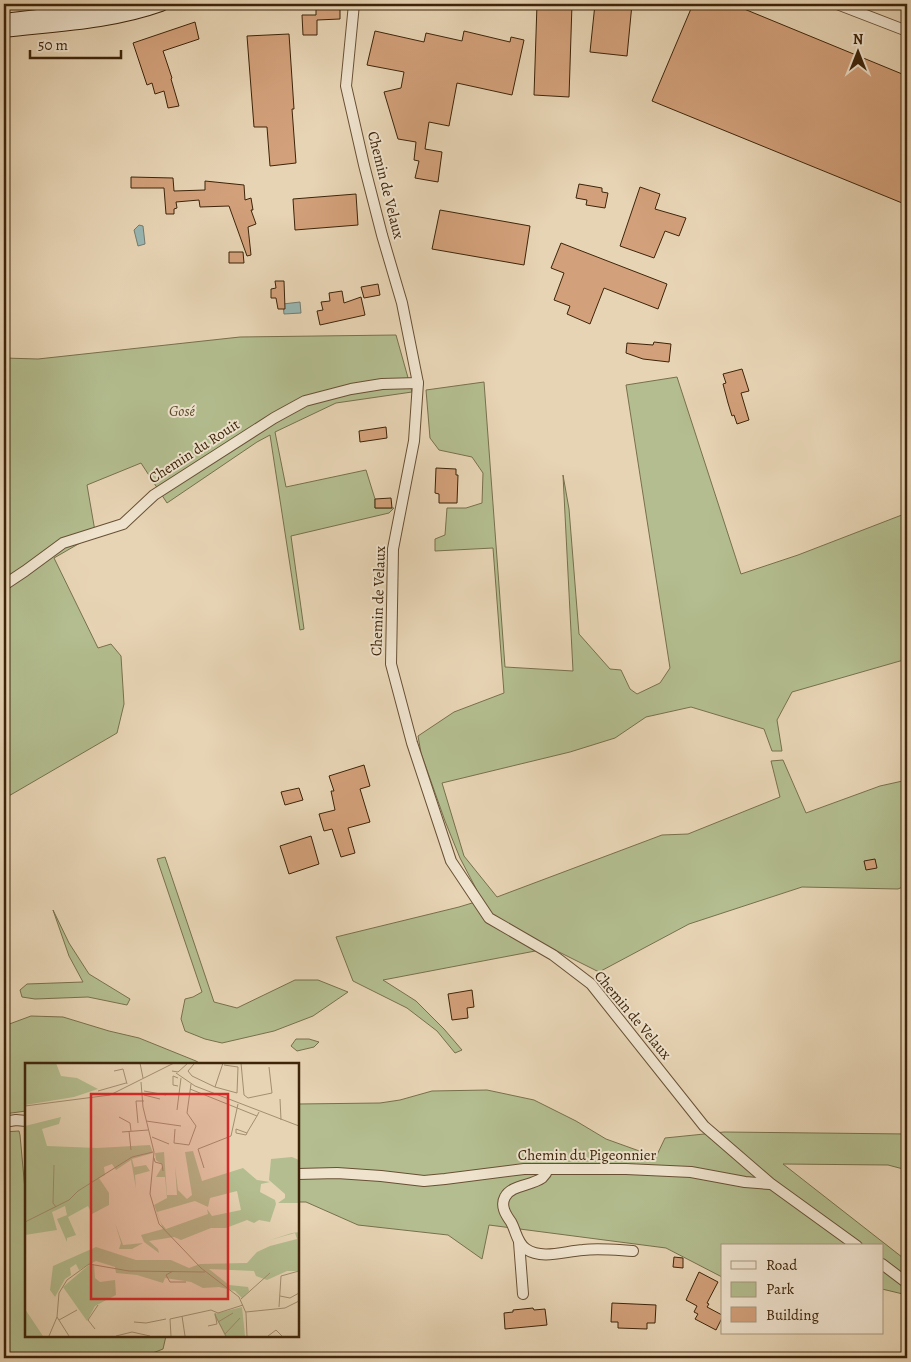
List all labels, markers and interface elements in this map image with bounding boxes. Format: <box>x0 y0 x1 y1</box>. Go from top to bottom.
scale bar <box>30 28 121 60</box>
north arrow <box>834 28 884 78</box>
text: N <box>853 30 863 49</box>
text: 50 m <box>38 35 68 55</box>
street label: Chemin de Velaux <box>363 129 409 241</box>
park label: Gosé <box>169 401 196 421</box>
street label: Chemin du Rouit <box>145 414 243 488</box>
street label: Chemin de Velaux <box>366 545 390 657</box>
street label: Chemin de Velaux <box>590 966 676 1064</box>
inset map <box>25 1063 299 1337</box>
street label: Chemin du Pigeonnier <box>518 1145 656 1165</box>
legend <box>721 1244 884 1334</box>
text: Road <box>766 1255 798 1275</box>
text: Park <box>766 1279 795 1299</box>
text: Building <box>766 1305 819 1325</box>

